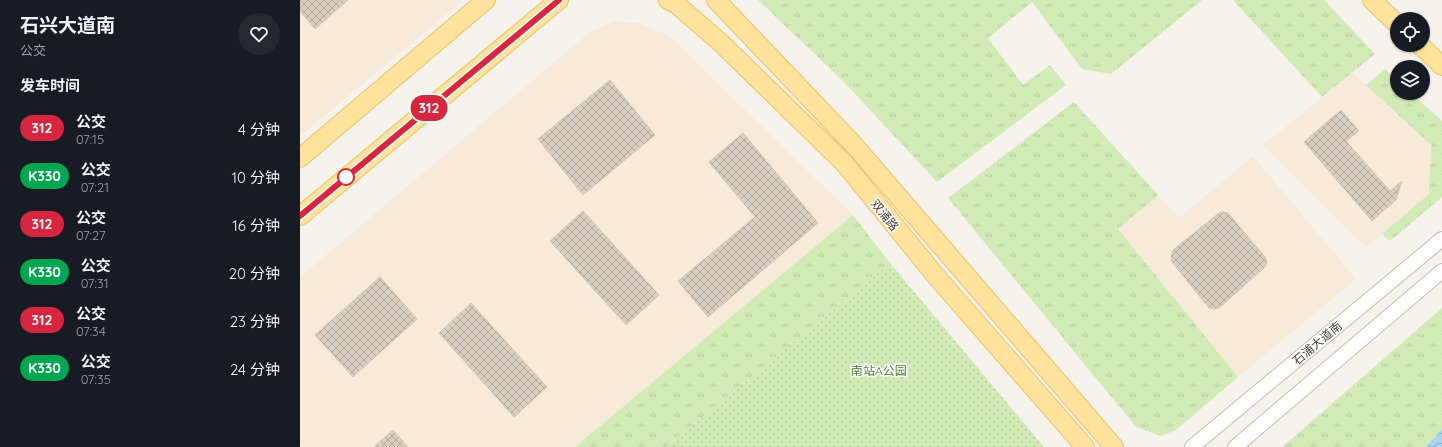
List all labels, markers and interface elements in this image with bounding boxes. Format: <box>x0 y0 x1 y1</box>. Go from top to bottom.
map controls <box>1390 12 1430 100</box>
button: locate <box>1390 12 1430 52</box>
text: 石兴大道南 <box>20 13 115 37</box>
button: heart <box>238 13 280 55</box>
text: 公交 <box>20 42 46 58</box>
button: layers <box>1390 60 1430 100</box>
text: 发车时间 <box>20 76 80 95</box>
line badge: 312 <box>406 95 452 121</box>
text: 312 <box>419 99 439 117</box>
text: 公交 <box>76 112 106 131</box>
text: 312 <box>32 119 52 137</box>
text: 4 分钟 <box>238 120 280 139</box>
text: 07:15 <box>76 131 104 147</box>
text: 公交 <box>81 160 111 179</box>
text: K330 <box>28 167 61 185</box>
text: 10 分钟 <box>231 168 280 187</box>
unlabelled marker <box>337 168 355 186</box>
text: 07:21 <box>81 179 109 195</box>
street label: 双涌路 <box>868 196 902 234</box>
text: 公交 <box>76 208 106 227</box>
text: 312 <box>32 215 52 233</box>
text: 16 分钟 <box>232 216 280 235</box>
text: 07:27 <box>76 227 106 243</box>
text: 公交 <box>81 256 111 275</box>
text: K330 <box>28 263 61 281</box>
text: 20 分钟 <box>229 264 280 283</box>
text: 07:31 <box>81 275 109 291</box>
text: 公交 <box>76 304 106 323</box>
text: 312 <box>32 311 52 329</box>
text: 23 分钟 <box>230 312 280 331</box>
street label: 石浦大道南 <box>1289 318 1345 368</box>
text: 07:34 <box>76 323 106 339</box>
text: 公交 <box>81 352 111 371</box>
text: K330 <box>28 359 61 377</box>
text: 24 分钟 <box>230 360 280 379</box>
park label: 南站A公园 <box>851 363 907 378</box>
text: 07:35 <box>81 371 111 387</box>

